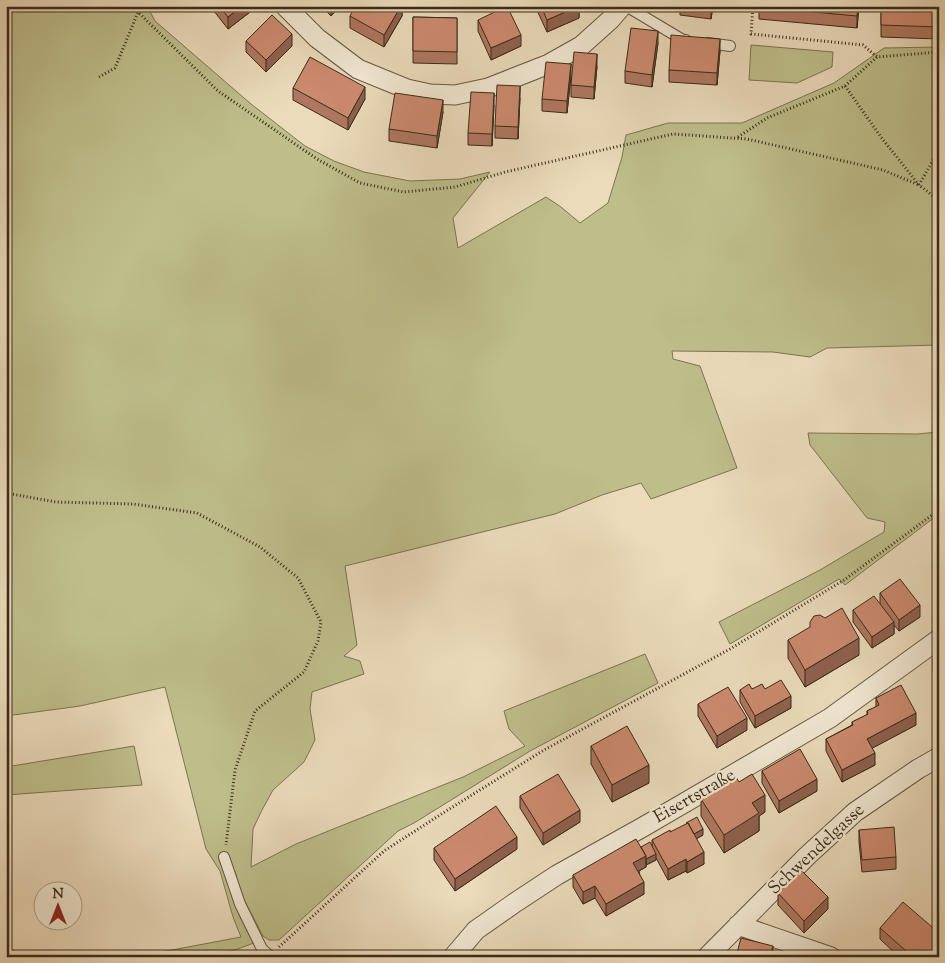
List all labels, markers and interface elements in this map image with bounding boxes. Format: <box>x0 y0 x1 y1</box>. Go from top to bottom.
street label: Eisertstraße <box>649 763 741 831</box>
street label: Schwendelgasse <box>763 798 871 902</box>
north arrow <box>32 880 82 930</box>
text: N <box>52 885 64 905</box>

